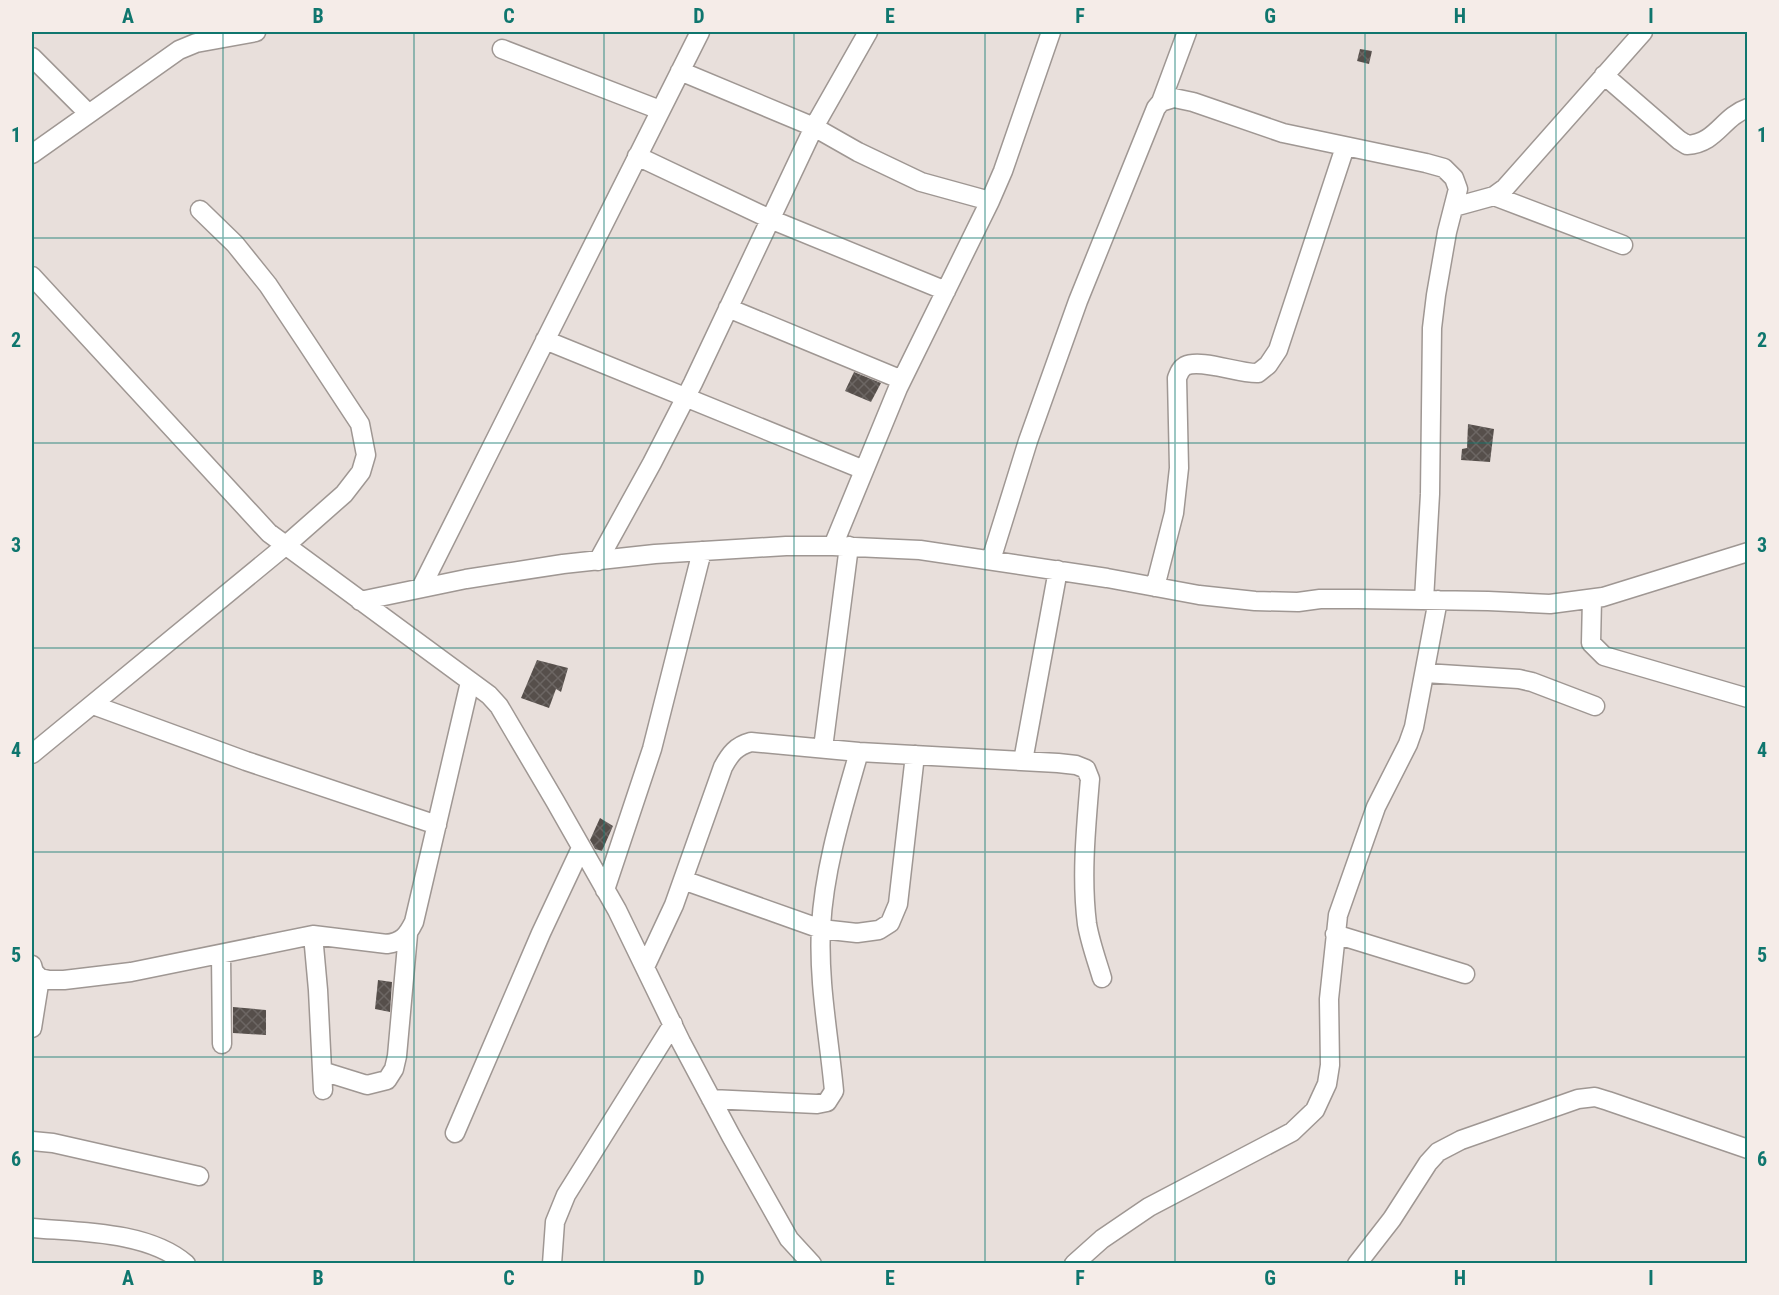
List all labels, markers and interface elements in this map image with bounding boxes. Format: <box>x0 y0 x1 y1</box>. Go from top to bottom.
text: A <box>122 4 134 28</box>
text: B <box>312 4 324 28</box>
text: C <box>503 4 515 28</box>
text: D <box>693 4 705 28</box>
text: E <box>885 4 895 28</box>
text: F <box>1075 4 1085 28</box>
text: G <box>1264 4 1276 28</box>
text: H <box>1454 4 1466 28</box>
text: I <box>1648 4 1654 28</box>
text: 1 <box>11 123 21 147</box>
text: 1 <box>1757 123 1767 147</box>
text: 2 <box>11 328 21 352</box>
text: 2 <box>1757 328 1767 352</box>
text: 3 <box>11 533 21 557</box>
text: 3 <box>1757 533 1767 557</box>
text: 4 <box>11 738 21 762</box>
text: 4 <box>1757 738 1767 762</box>
text: 5 <box>11 943 21 967</box>
text: 5 <box>1757 943 1767 967</box>
text: 6 <box>11 1147 21 1171</box>
text: 6 <box>1757 1147 1767 1171</box>
text: A <box>122 1266 134 1290</box>
text: B <box>312 1266 324 1290</box>
text: C <box>503 1266 515 1290</box>
text: D <box>693 1266 705 1290</box>
text: E <box>885 1266 895 1290</box>
text: F <box>1075 1266 1085 1290</box>
text: G <box>1264 1266 1276 1290</box>
text: H <box>1454 1266 1466 1290</box>
text: I <box>1648 1266 1654 1290</box>

